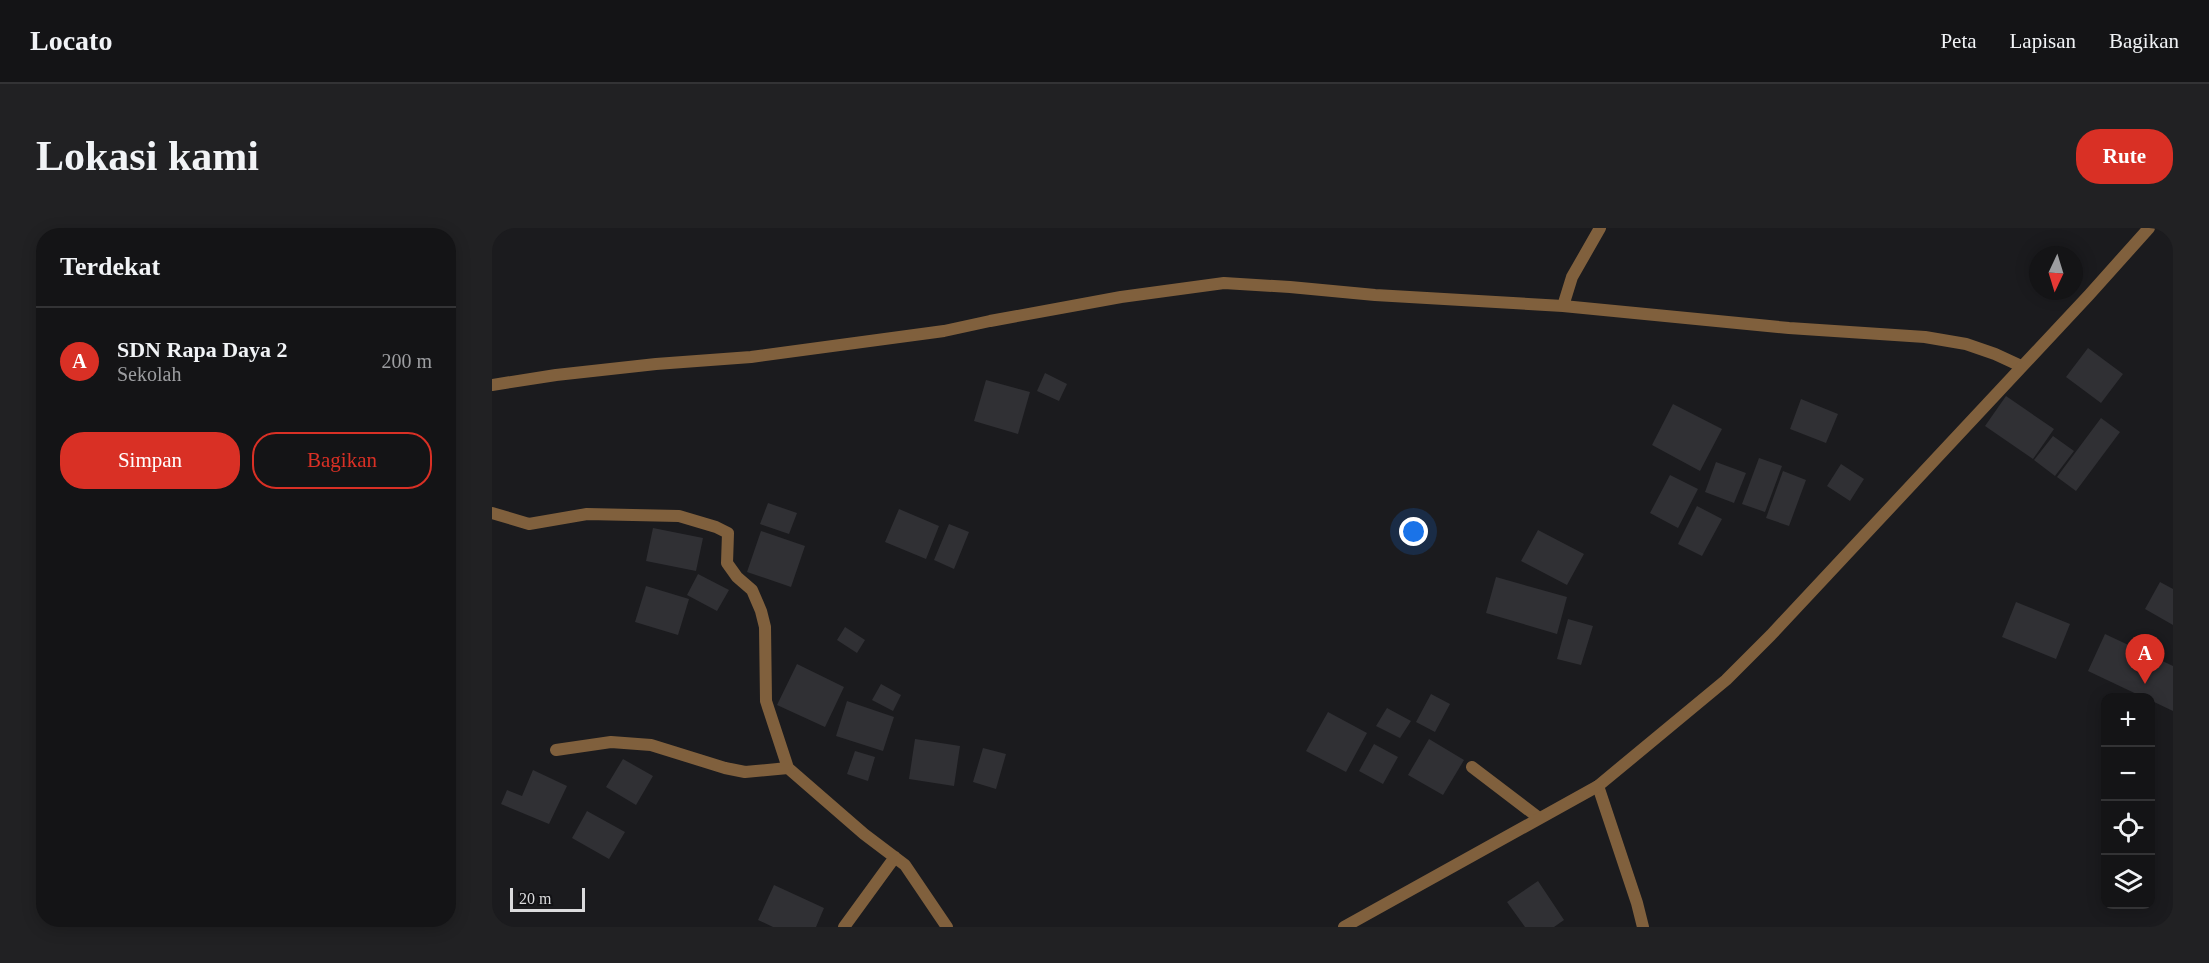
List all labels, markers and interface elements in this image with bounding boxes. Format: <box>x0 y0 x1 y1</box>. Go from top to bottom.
text: Locato <box>30 25 112 56</box>
text: Peta <box>1940 29 1977 53</box>
text: Lapisan <box>2010 29 2076 53</box>
text: Bagikan <box>2109 29 2179 53</box>
button: Rute <box>2076 129 2173 184</box>
text: Lokasi kami <box>36 133 259 179</box>
north arrow <box>2029 246 2083 300</box>
text: Terdekat <box>60 252 160 281</box>
text: SDN Rapa Daya 2 <box>117 337 288 362</box>
text: A <box>72 350 87 372</box>
text: 200 m <box>381 350 432 372</box>
text: Sekolah <box>117 363 181 385</box>
button: Simpan <box>60 432 240 489</box>
button: Bagikan <box>252 432 432 489</box>
your location <box>1399 517 1428 546</box>
pin: A <box>2126 634 2164 684</box>
map controls <box>2101 693 2155 909</box>
button: + <box>2101 693 2155 747</box>
button: − <box>2101 747 2155 801</box>
button: locate <box>2101 801 2155 855</box>
button: layers <box>2101 855 2155 909</box>
scale bar <box>510 885 585 912</box>
text: 20 m <box>519 890 551 907</box>

